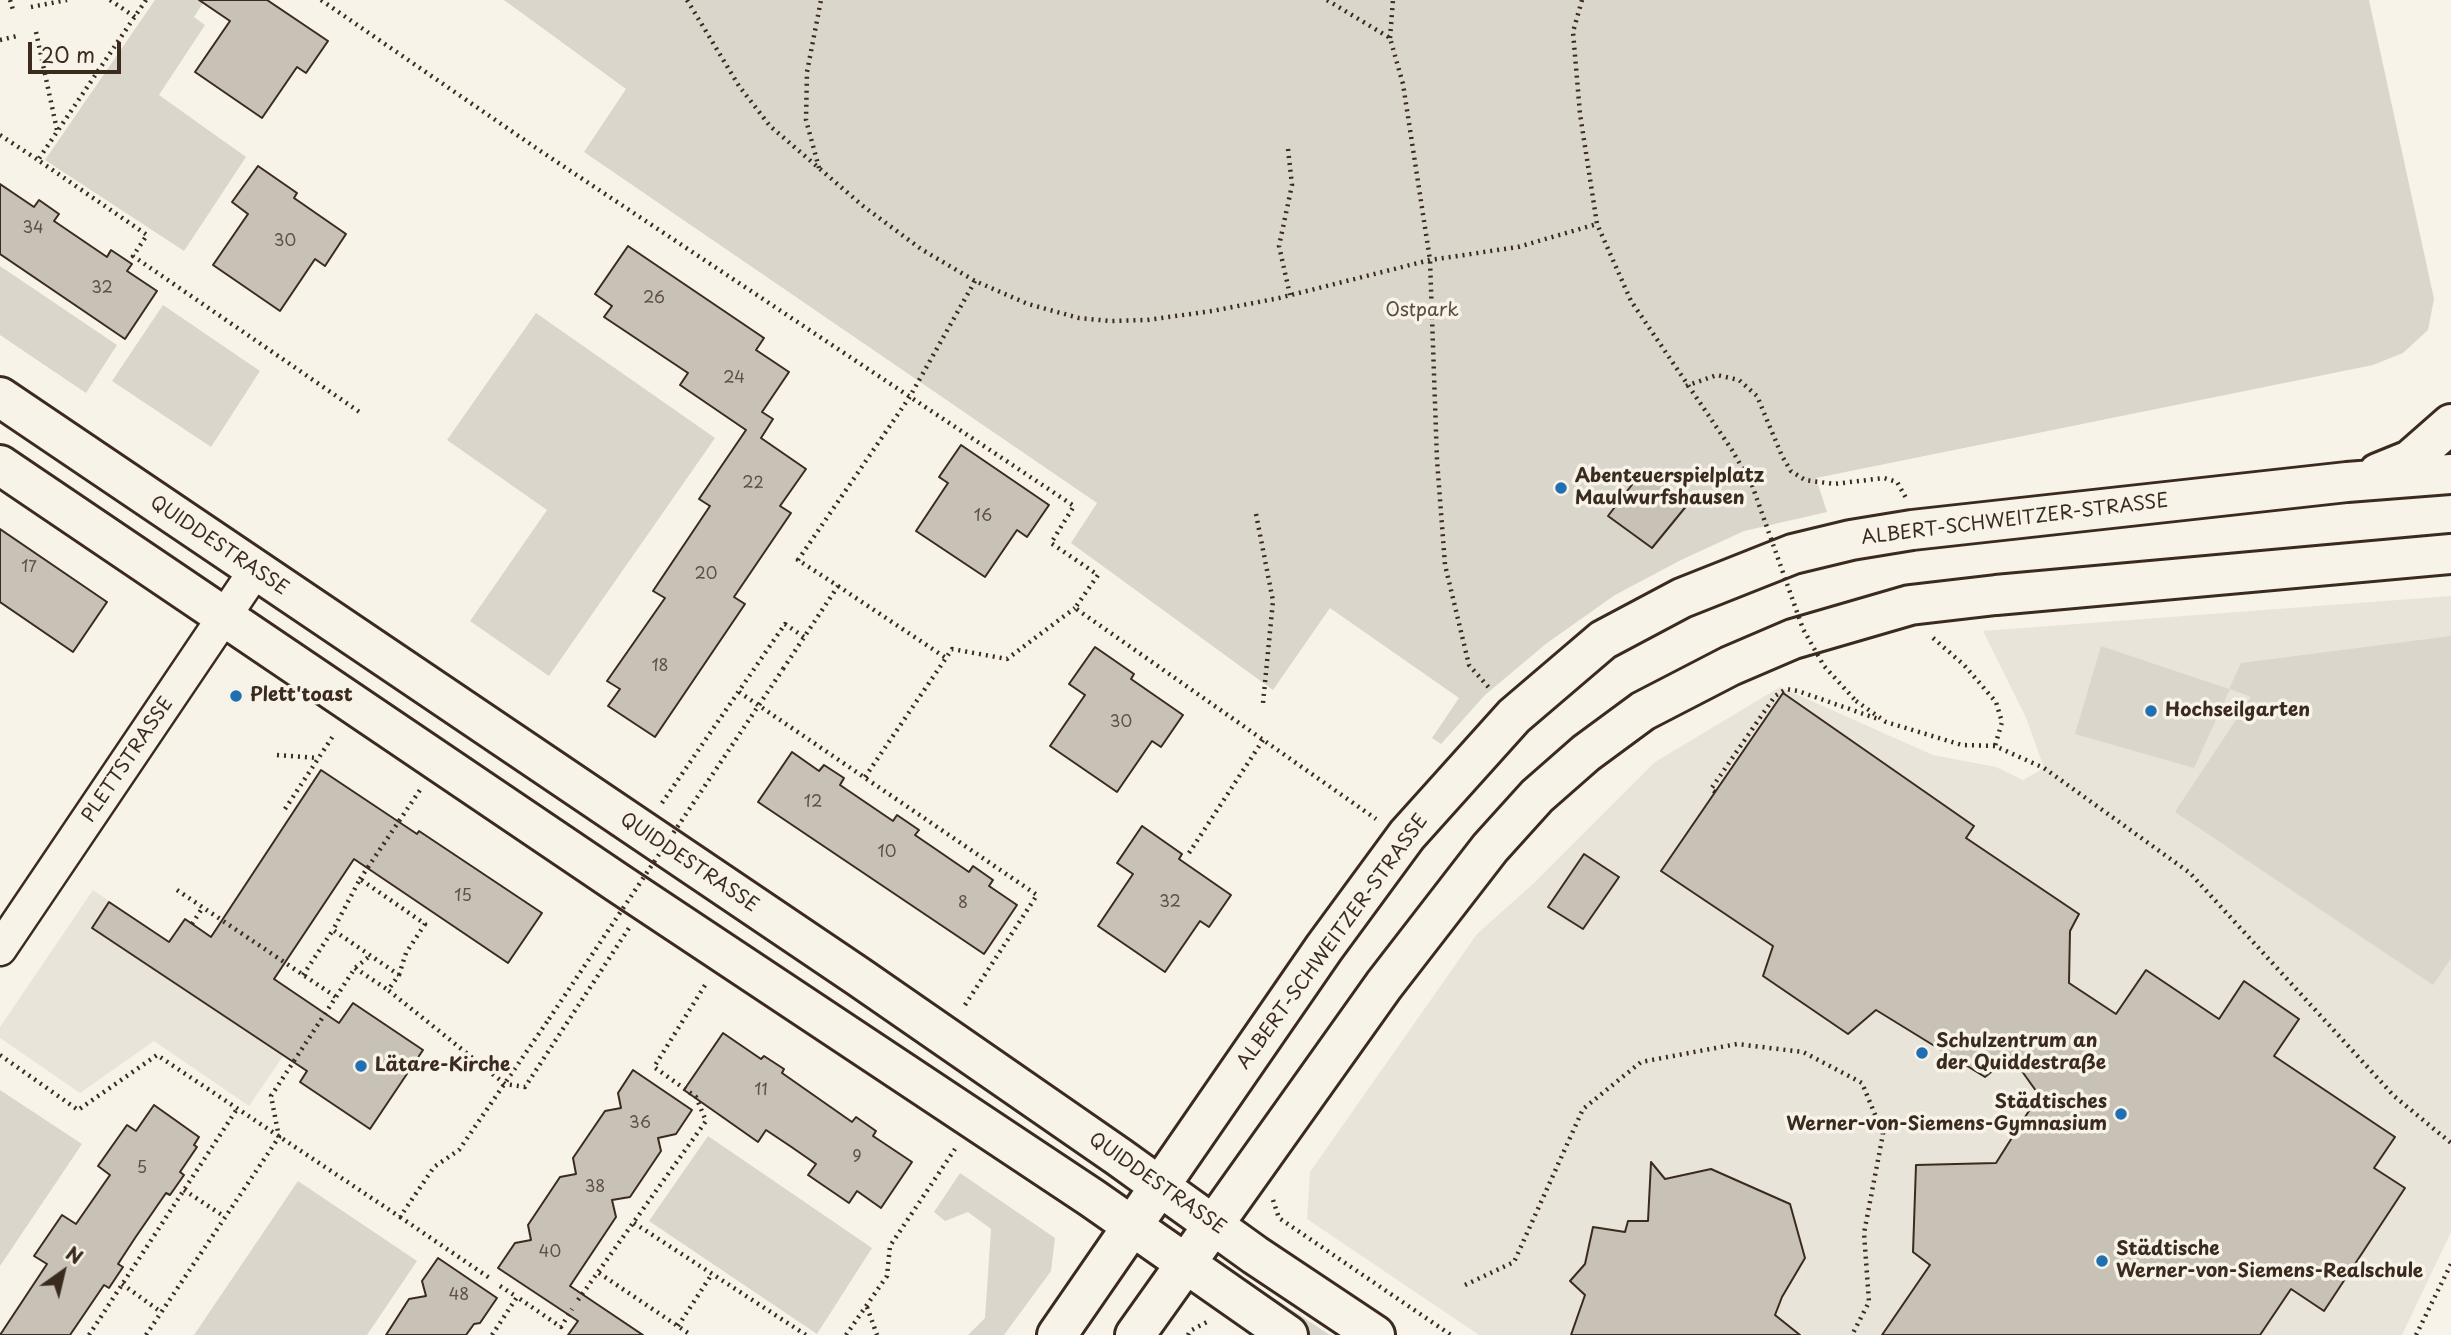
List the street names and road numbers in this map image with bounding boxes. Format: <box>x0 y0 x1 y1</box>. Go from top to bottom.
street label: ALBERT-SCHWEITZER-STRASSE <box>1860 490 2170 550</box>
street label: QUIDDESTRASSE <box>145 491 293 601</box>
street label: PLETTSTRASSE <box>78 693 178 827</box>
street label: QUIDDESTRASSE <box>615 808 763 918</box>
street label: ALBERT-SCHWEITZER-STRASSE <box>1233 810 1433 1074</box>
street label: QUIDDESTRASSE <box>1084 1128 1230 1240</box>

